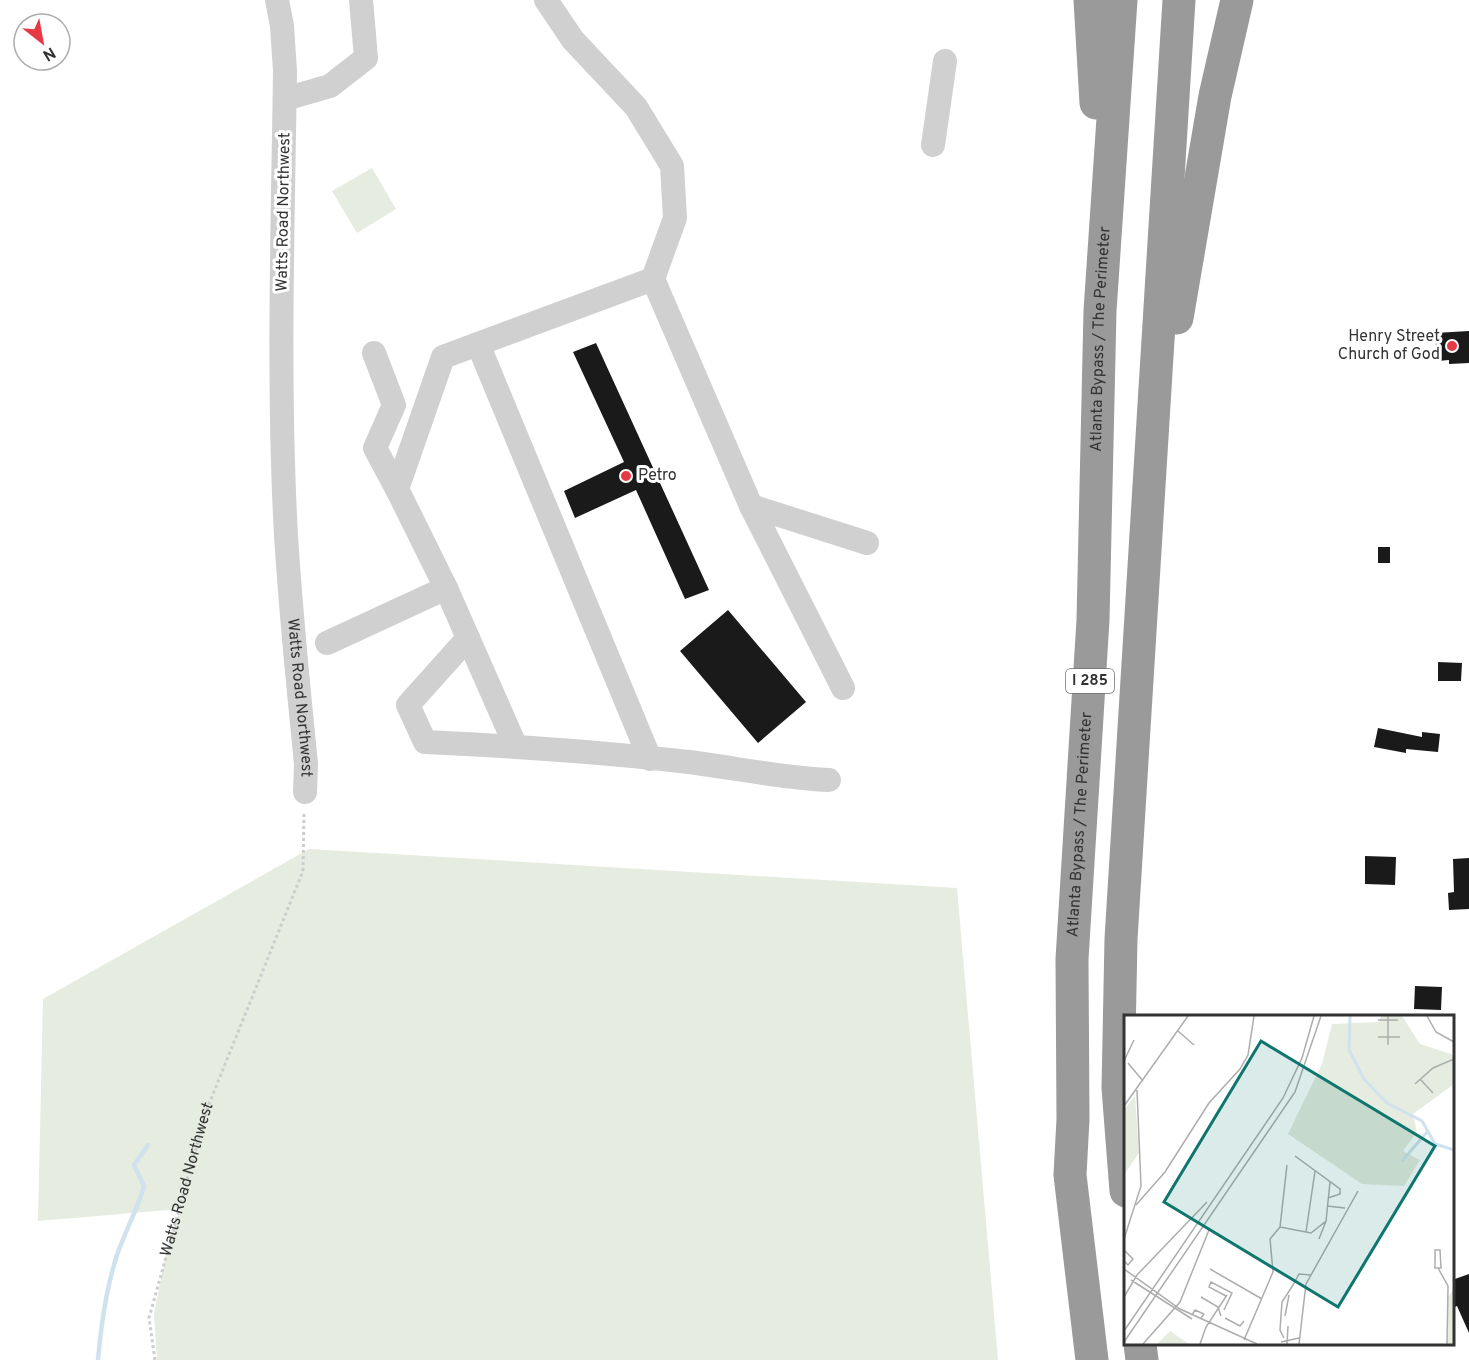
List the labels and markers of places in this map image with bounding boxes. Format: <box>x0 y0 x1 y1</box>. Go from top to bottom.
place label: Henry Street Church of God <box>1338 327 1440 365</box>
marker: Henry Street Church of God <box>1445 339 1459 353</box>
place label: Petro <box>638 466 677 486</box>
marker: Petro <box>619 469 633 483</box>

